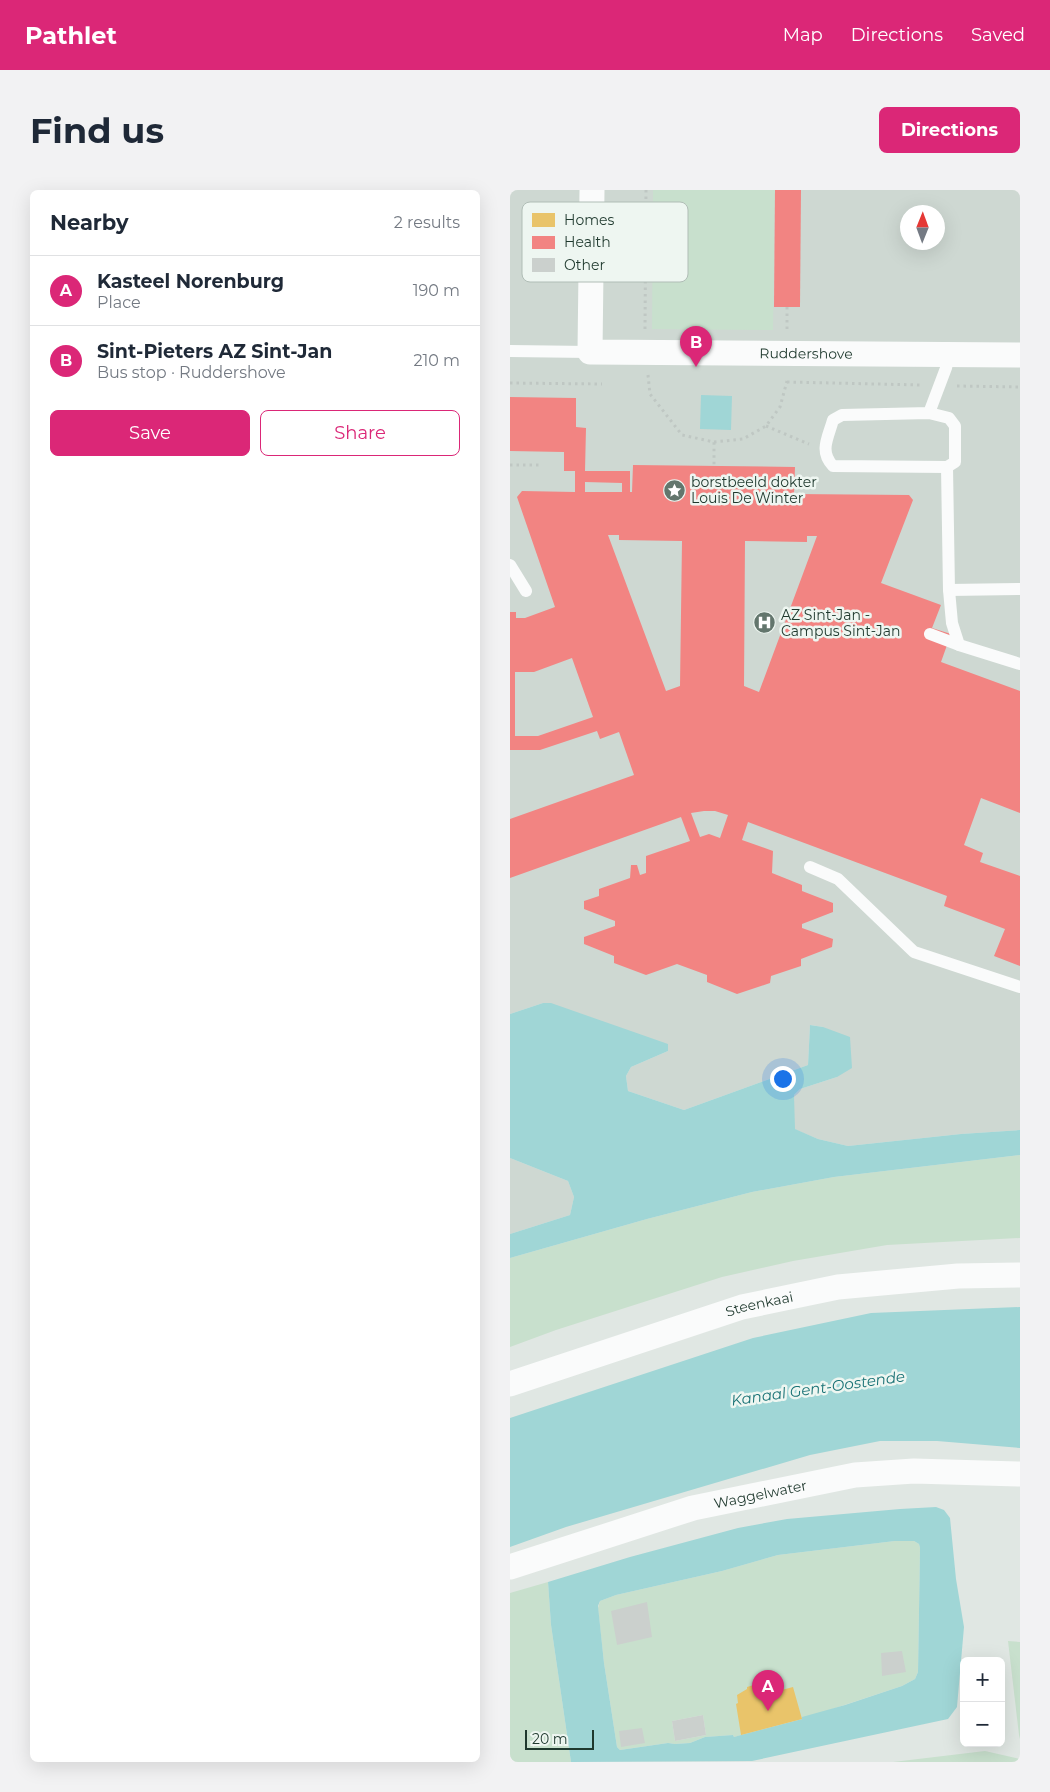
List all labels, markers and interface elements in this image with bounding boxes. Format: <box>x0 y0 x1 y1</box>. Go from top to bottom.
text: Pathlet <box>25 21 117 50</box>
text: Map <box>783 24 823 46</box>
text: Directions <box>851 24 943 46</box>
text: Saved <box>971 24 1025 46</box>
button: Directions <box>879 107 1020 153</box>
text: Find us <box>30 109 164 152</box>
legend <box>522 202 688 282</box>
north arrow <box>900 205 945 250</box>
text: Nearby <box>50 210 129 235</box>
text: Homes <box>564 211 614 229</box>
text: 2 results <box>394 213 460 232</box>
text: Health <box>564 233 611 251</box>
text: Other <box>564 256 605 274</box>
text: Kasteel Norenburg <box>97 270 284 293</box>
text: A <box>60 281 72 300</box>
text: 190 m <box>413 281 460 300</box>
text: Place <box>97 293 141 312</box>
pin: B <box>680 326 712 367</box>
text: Sint-Pieters AZ Sint-Jan <box>97 340 332 363</box>
street label: Ruddershove <box>759 344 853 363</box>
text: B <box>60 351 72 370</box>
text: 210 m <box>413 351 460 370</box>
text: Bus stop · Ruddershove <box>97 363 286 382</box>
button: Save <box>50 410 250 456</box>
button: Share <box>260 410 460 456</box>
place label: borstbeeld dokter Louis De Winter <box>691 473 817 507</box>
place icon: borstbeeld dokter Louis De Winter <box>663 478 687 502</box>
place label: AZ Sint-Jan - Campus Sint-Jan <box>781 606 901 640</box>
hospital icon: AZ Sint-Jan - Campus Sint-Jan <box>753 611 777 635</box>
your location <box>770 1066 796 1092</box>
street label: Steenkaai <box>723 1288 795 1321</box>
water label: Kanaal Gent-Oostende <box>730 1366 906 1410</box>
street label: Waggelwater <box>712 1476 809 1513</box>
map controls <box>960 1657 1005 1747</box>
button: + <box>960 1657 1005 1702</box>
pin: A <box>752 1670 784 1711</box>
button: − <box>960 1702 1005 1747</box>
scale bar <box>525 1727 594 1750</box>
text: 20 m <box>532 1730 568 1748</box>

